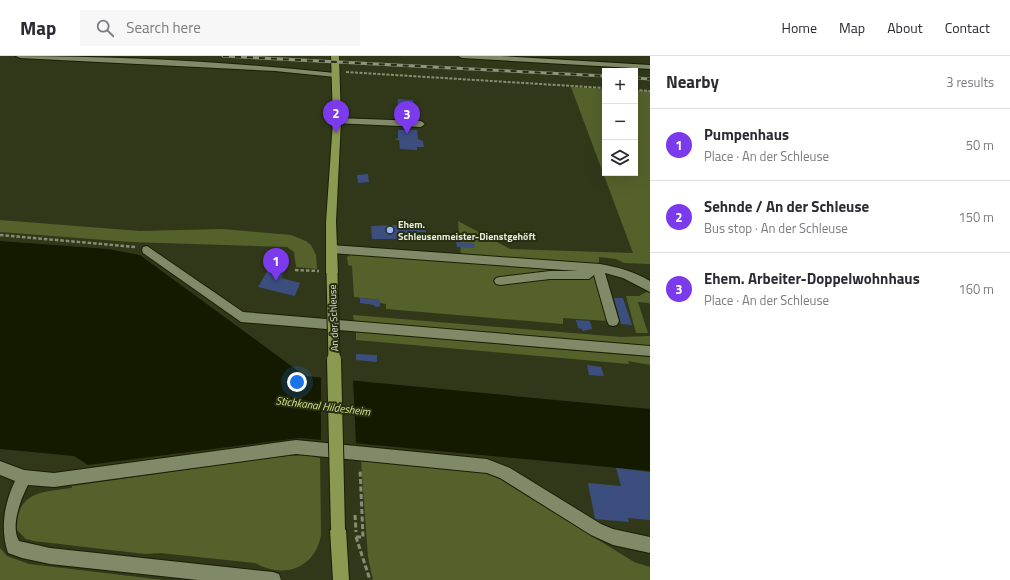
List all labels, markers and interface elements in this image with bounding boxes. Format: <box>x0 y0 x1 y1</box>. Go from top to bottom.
search box <box>80 10 360 46</box>
text: Map <box>20 13 56 42</box>
text: Search here <box>126 16 201 39</box>
icon: search <box>94 17 116 39</box>
text: Home <box>782 17 817 38</box>
text: Map <box>839 17 865 38</box>
text: About <box>887 17 923 38</box>
text: Contact <box>945 17 990 38</box>
map controls <box>602 68 638 176</box>
button: + <box>602 68 638 104</box>
text: Nearby <box>666 69 719 95</box>
text: 3 results <box>946 72 994 92</box>
pin: 2 <box>323 100 349 133</box>
pin: 3 <box>394 101 420 134</box>
button: − <box>602 104 638 140</box>
text: Pumpenhaus <box>704 123 789 146</box>
text: 1 <box>675 135 683 155</box>
text: 50 m <box>966 135 994 155</box>
button: layers <box>602 140 638 176</box>
text: Place · An der Schleuse <box>704 146 829 166</box>
text: Sehnde / An der Schleuse <box>704 195 869 218</box>
text: 2 <box>675 207 683 227</box>
text: 150 m <box>958 207 994 227</box>
place label: Ehem. Schleusenmeister-Dienstgehöft <box>398 217 536 244</box>
text: Bus stop · An der Schleuse <box>704 218 848 238</box>
marker: Ehem. Schleusenmeister-Dienstgehöft <box>385 225 395 235</box>
pin: 1 <box>263 248 289 281</box>
text: Ehem. Arbeiter-Doppelwohnhaus <box>704 267 920 290</box>
text: 3 <box>675 279 683 299</box>
text: 160 m <box>958 279 994 299</box>
street label: An der Schleuse <box>325 284 342 352</box>
text: Place · An der Schleuse <box>704 290 829 310</box>
your location <box>287 372 307 392</box>
water label: Stichkanal Hildesheim <box>275 392 372 420</box>

